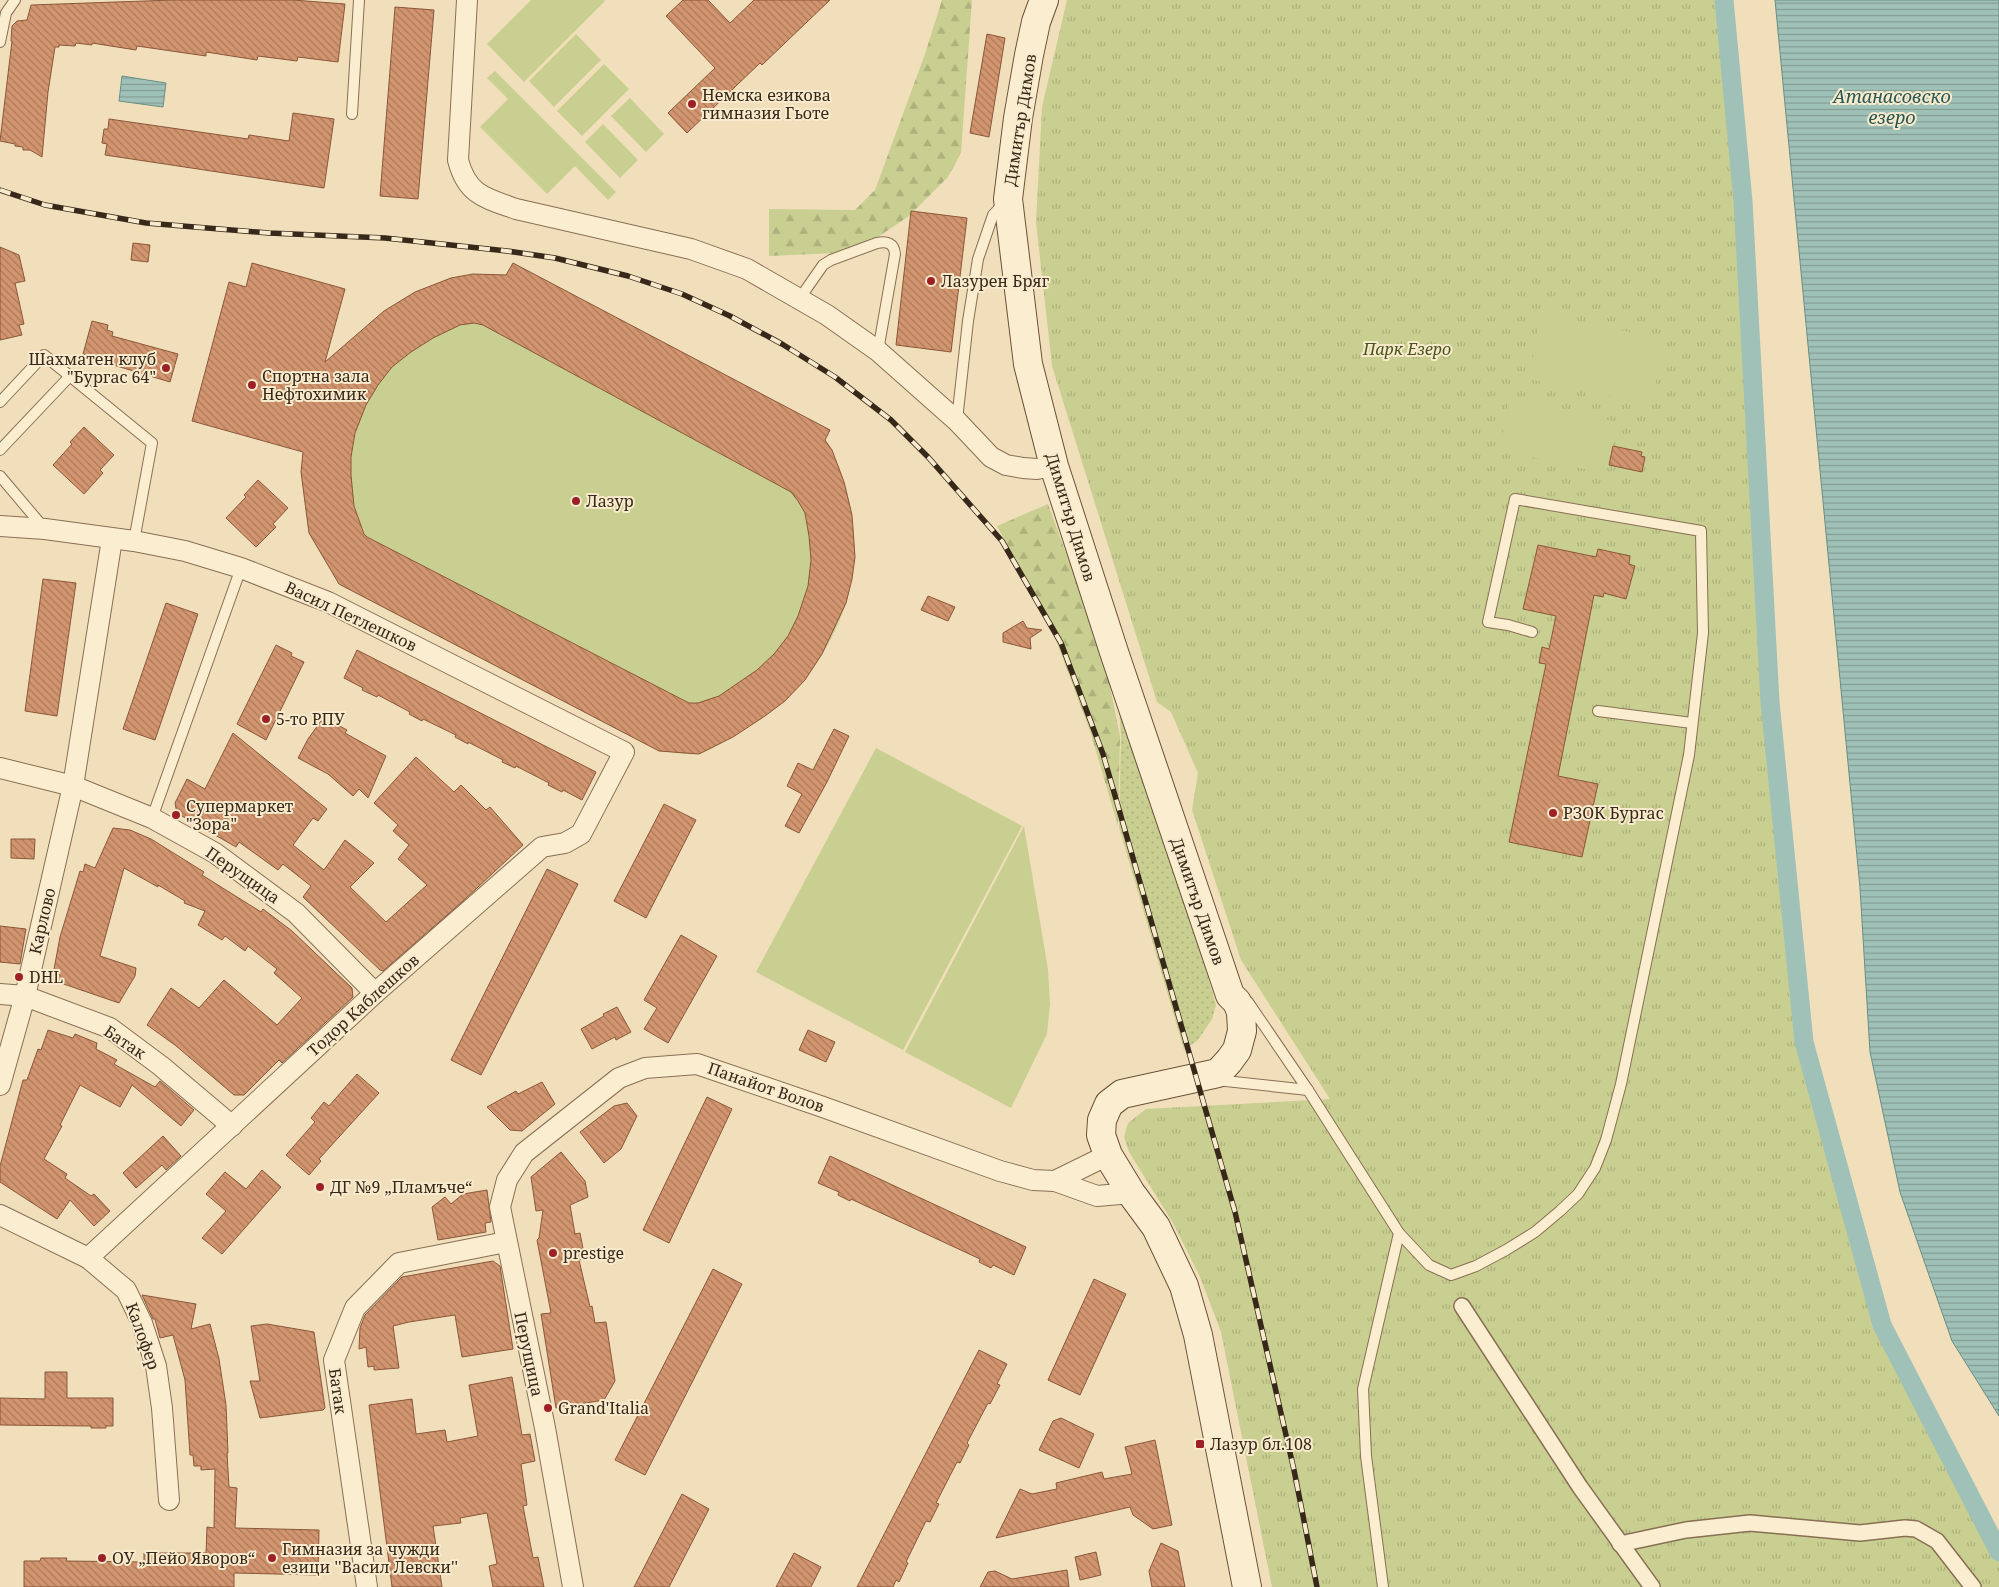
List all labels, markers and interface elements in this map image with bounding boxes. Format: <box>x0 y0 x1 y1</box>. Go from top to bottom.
street label: Димитър Димов <box>999 52 1041 188</box>
place label: Немска езикова гимназия Гьоте <box>702 84 831 124</box>
water label: Атанасовско езеро <box>1831 84 1951 129</box>
marker: Немска езикова гимназия Гьоте <box>686 98 698 110</box>
place label: Лазурен Бряг <box>941 270 1050 292</box>
marker: Лазурен Бряг <box>925 275 937 287</box>
park label: Парк Езеро <box>1362 338 1451 360</box>
place label: Шахматен клуб "Бургас 64" <box>28 348 156 388</box>
marker: Шахматен клуб "Бургас 64" <box>160 362 172 374</box>
place label: Спортна зала Нефтохимик <box>262 365 370 405</box>
marker: Спортна зала Нефтохимик <box>246 379 258 391</box>
street label: Димитър Димов <box>1041 450 1101 584</box>
place label: Лазур <box>586 490 634 512</box>
marker: Лазур <box>570 495 582 507</box>
street label: Васил Петлешков <box>282 576 421 656</box>
place label: 5-то РПУ <box>276 708 345 730</box>
marker: 5-то РПУ <box>260 713 272 725</box>
place label: Супермаркет "Зора" <box>186 795 294 835</box>
place label: РЗОК Бургас <box>1563 802 1664 824</box>
marker: РЗОК Бургас <box>1547 807 1559 819</box>
marker: Супермаркет "Зора" <box>170 809 182 821</box>
street label: Димитър Димов <box>1166 834 1230 968</box>
street label: Перущица <box>201 841 285 909</box>
street label: Карлово <box>24 886 60 956</box>
street label: Тодор Каблешков <box>302 949 424 1061</box>
place label: DHL <box>29 966 63 988</box>
marker: DHL <box>13 971 25 983</box>
street label: Батак <box>100 1020 151 1064</box>
street label: Панайот Волов <box>705 1057 827 1117</box>
place label: ДГ №9 „Пламъче“ <box>330 1176 472 1198</box>
marker: ДГ №9 „Пламъче“ <box>314 1181 326 1193</box>
place label: prestige <box>563 1242 624 1264</box>
marker: prestige <box>547 1247 559 1259</box>
street label: Калофер <box>121 1299 165 1373</box>
street label: Перущица <box>509 1310 549 1398</box>
street label: Батак <box>324 1367 352 1416</box>
place label: Grand'Italia <box>558 1397 649 1419</box>
marker: Grand'Italia <box>542 1402 554 1414</box>
place label: Лазур бл.108 <box>1210 1433 1312 1455</box>
marker: Лазур бл.108 <box>1194 1438 1206 1450</box>
place label: Гимназия за чужди езици ''Васил Левски'' <box>282 1538 458 1578</box>
place label: ОУ „Пейо Яворов“ <box>112 1547 255 1569</box>
marker: ОУ „Пейо Яворов“ <box>96 1552 108 1564</box>
marker: Гимназия за чужди езици ''Васил Левски'' <box>266 1552 278 1564</box>

